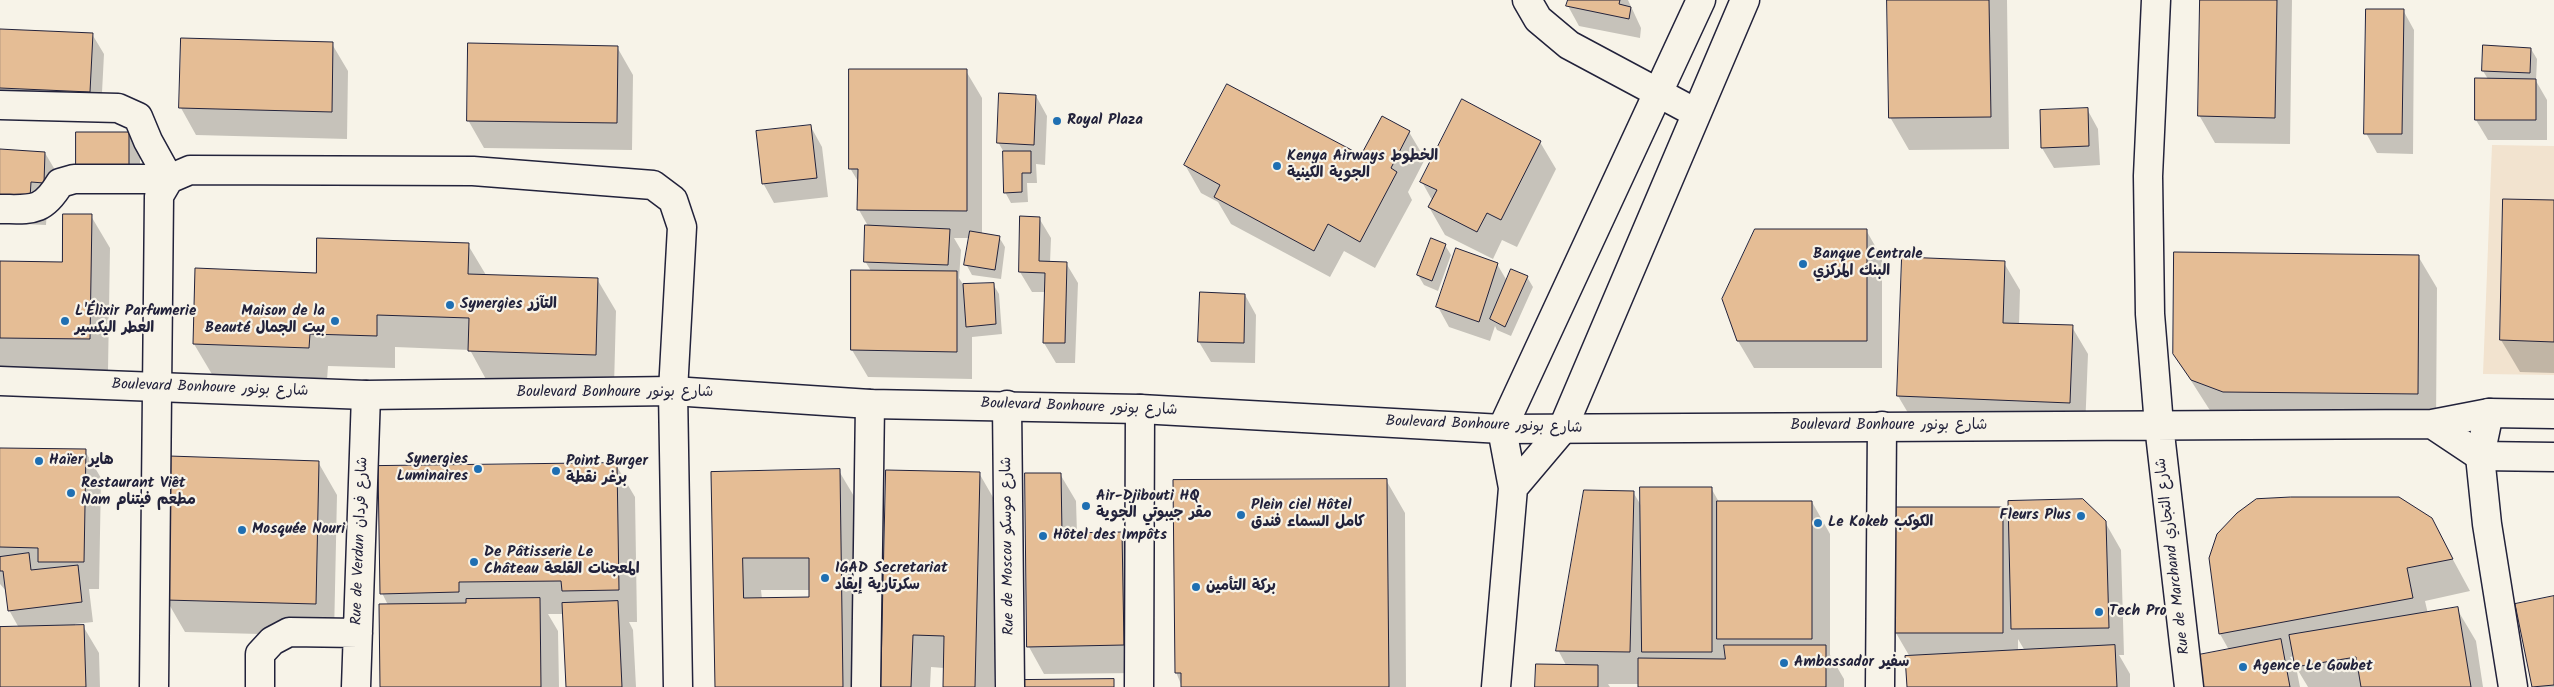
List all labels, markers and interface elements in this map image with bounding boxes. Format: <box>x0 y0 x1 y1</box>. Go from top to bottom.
place label: Royal Plaza <box>1067 112 1143 130</box>
marker: Royal Plaza <box>1051 115 1063 127</box>
place label: Kenya Airways الخطوط الجوية الكينية <box>1287 148 1438 183</box>
marker: Kenya Airways الخطوط الجوية الكينية <box>1271 160 1283 172</box>
place label: Banque Centrale البنك المركزي <box>1813 246 1923 281</box>
marker: Banque Centrale البنك المركزي <box>1797 258 1809 270</box>
place label: Synergies التآزر <box>460 296 557 314</box>
marker: Synergies التآزر <box>444 299 456 311</box>
place label: L'Élixir Parfumerie العطر اليكسير <box>75 303 196 338</box>
place label: Maison de la Beauté بيت الجمال <box>205 303 325 338</box>
marker: L'Élixir Parfumerie العطر اليكسير <box>59 315 71 327</box>
marker: Maison de la Beauté بيت الجمال <box>329 315 341 327</box>
street label: Boulevard Bonhoure شارع بونور <box>111 377 309 401</box>
street label: Boulevard Bonhoure شارع بونور <box>517 384 713 402</box>
street label: Boulevard Bonhoure شارع بونور <box>980 396 1178 420</box>
street label: Boulevard Bonhoure شارع بونور <box>1385 414 1583 438</box>
street label: Boulevard Bonhoure شارع بونور <box>1791 417 1987 435</box>
place label: Synergies Luminaires <box>397 451 468 486</box>
place label: Haïer هاير <box>49 452 114 470</box>
place label: Point Burger برغر نقطة <box>566 453 648 488</box>
marker: Haïer هاير <box>33 455 45 467</box>
street label: Rue de Verdun شارع فردان <box>349 456 373 626</box>
street label: Rue de Moscou شارع موسكو <box>998 457 1020 635</box>
street label: Rue de Marchand شارع التجاري <box>2153 457 2195 655</box>
marker: Synergies Luminaires <box>472 463 484 475</box>
marker: Point Burger برغر نقطة <box>550 465 562 477</box>
place label: Restaurant Viêt Nam مطعم فيتنام <box>81 475 196 510</box>
marker: Restaurant Viêt Nam مطعم فيتنام <box>65 487 77 499</box>
place label: Air-Djibouti HQ مقر جيبوتي الجوية <box>1096 488 1212 523</box>
place label: Plein ciel Hôtel كامل السماء فندق <box>1251 497 1365 532</box>
marker: Air-Djibouti HQ مقر جيبوتي الجوية <box>1080 500 1092 512</box>
place label: Fleurs Plus <box>2000 507 2071 525</box>
marker: Plein ciel Hôtel كامل السماء فندق <box>1235 509 1247 521</box>
marker: Fleurs Plus <box>2075 510 2087 522</box>
place label: Le Kokeb الكوكب <box>1828 514 1933 532</box>
marker: Le Kokeb الكوكب <box>1812 517 1824 529</box>
place label: Mosquée Nouri <box>252 521 345 539</box>
marker: Mosquée Nouri <box>236 524 248 536</box>
place label: Hôtel des Impôts <box>1053 527 1167 545</box>
marker: Hôtel des Impôts <box>1037 530 1049 542</box>
place label: De Pâtisserie Le Château المعجنات القلعة <box>484 544 640 579</box>
marker: De Pâtisserie Le Château المعجنات القلعة <box>468 556 480 568</box>
place label: IGAD Secretariat سكرتارية إيقاد <box>835 560 948 595</box>
marker: IGAD Secretariat سكرتارية إيقاد <box>819 572 831 584</box>
place label: بركة التأمين <box>1206 578 1276 596</box>
marker: بركة التأمين <box>1190 581 1202 593</box>
place label: Tech Pro <box>2109 603 2167 621</box>
marker: Tech Pro <box>2093 606 2105 618</box>
place label: Ambassador سفير <box>1794 654 1909 672</box>
marker: Ambassador سفير <box>1778 657 1790 669</box>
place label: Agence Le Goubet <box>2253 658 2373 676</box>
marker: Agence Le Goubet <box>2237 661 2249 673</box>

